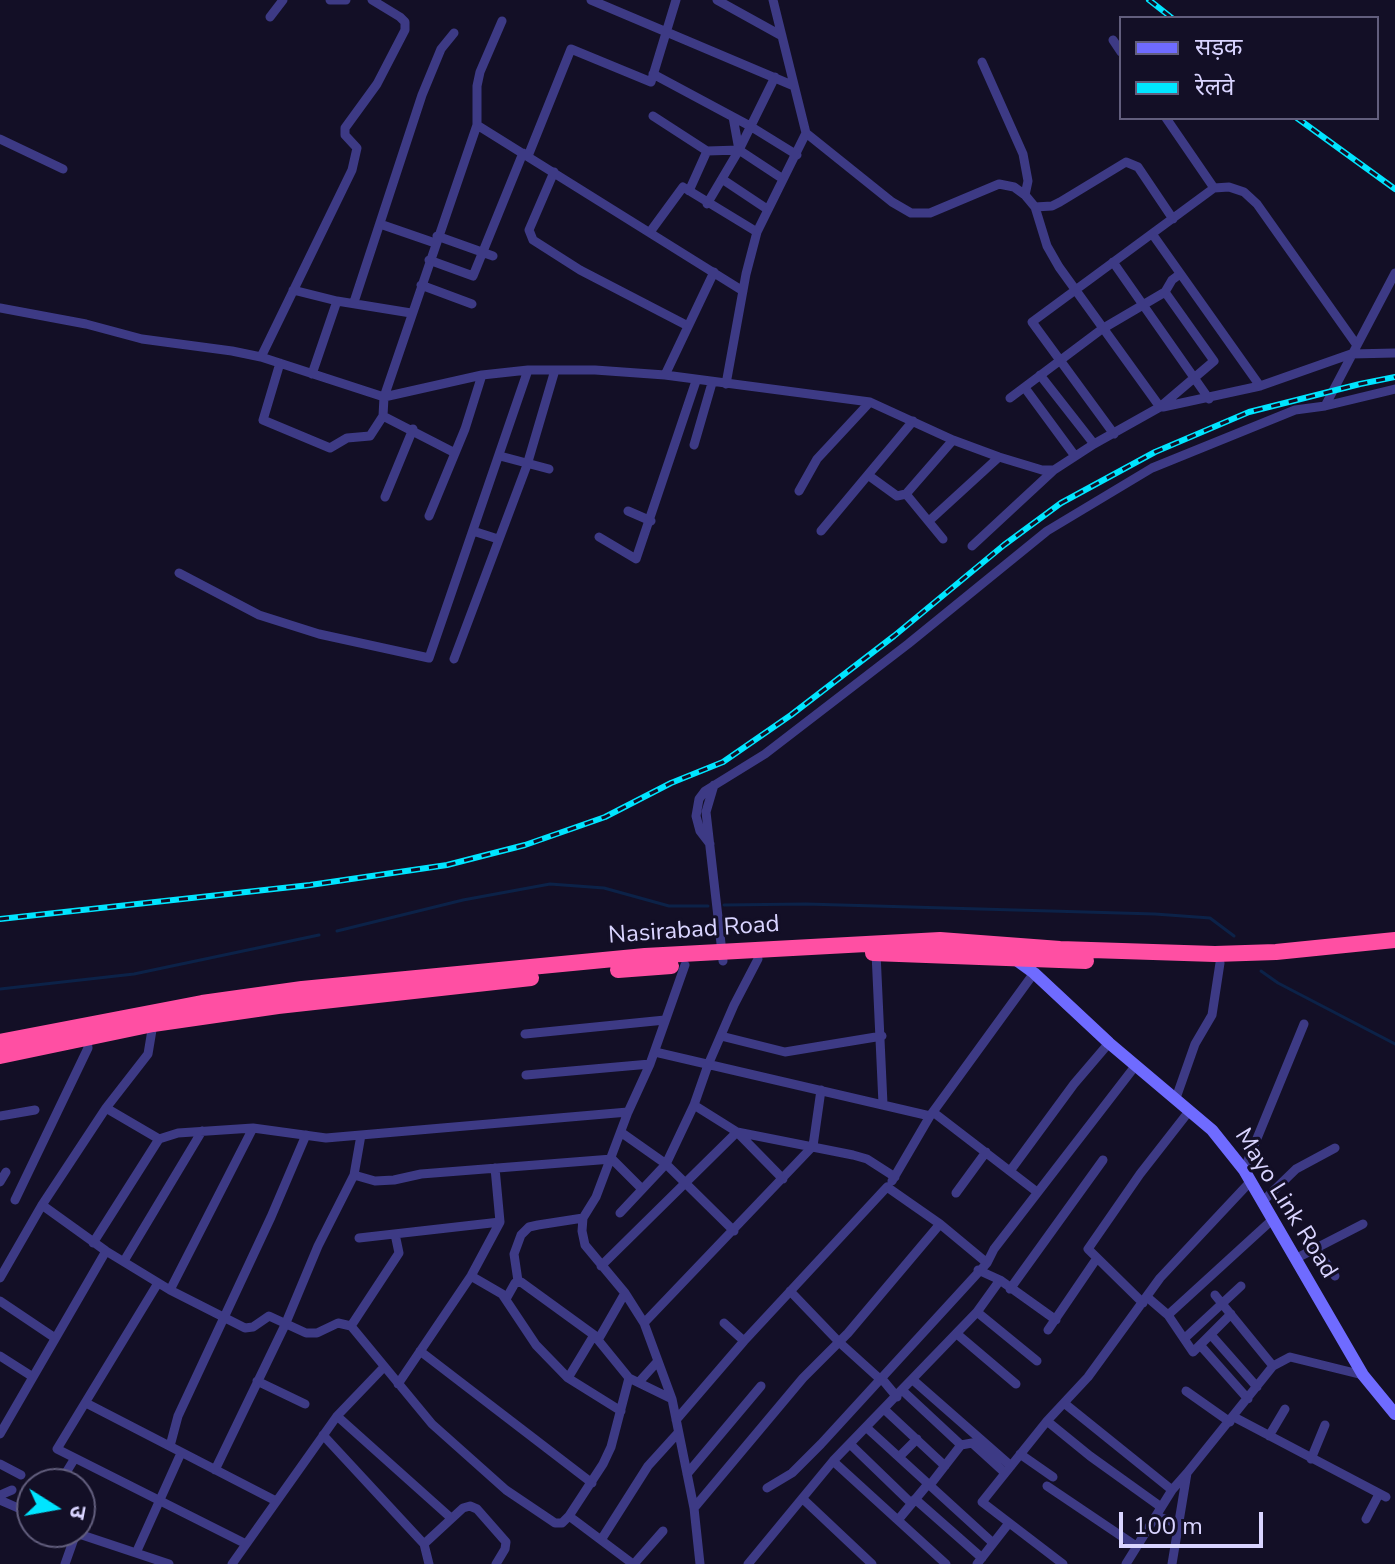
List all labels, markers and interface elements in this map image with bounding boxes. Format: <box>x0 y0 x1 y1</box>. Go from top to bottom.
legend <box>1119 16 1379 120</box>
text: सड़क <box>1195 31 1243 63</box>
text: रेलवे <box>1195 71 1234 103</box>
street label: Nasirabad Road <box>607 911 781 951</box>
street label: Mayo Link Road <box>1227 1124 1343 1284</box>
north arrow <box>16 1468 96 1548</box>
scale bar <box>1123 1496 1267 1546</box>
text: उ <box>62 1503 94 1521</box>
text: 100 m <box>1133 1510 1203 1542</box>

